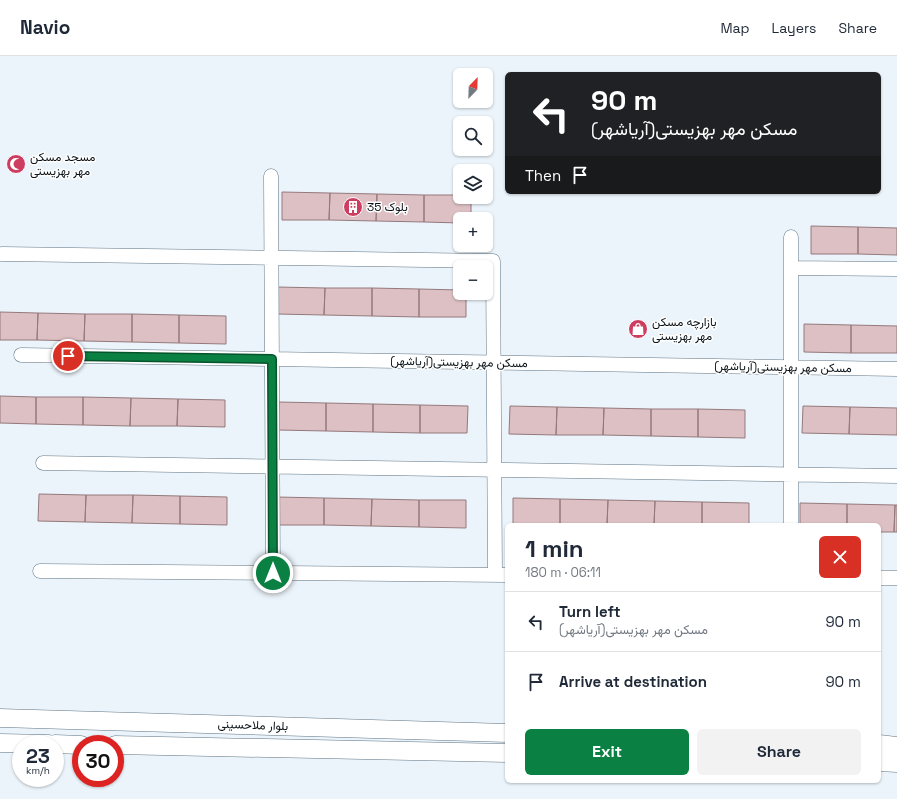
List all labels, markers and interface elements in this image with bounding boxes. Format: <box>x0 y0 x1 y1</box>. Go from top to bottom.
text: Navio <box>20 15 70 40</box>
text: Map <box>720 19 750 37</box>
text: Layers <box>772 19 816 37</box>
text: Share <box>838 19 877 37</box>
north arrow <box>453 68 493 108</box>
map controls <box>453 68 493 300</box>
text: 90 m <box>591 82 657 118</box>
icon: left <box>525 88 577 140</box>
button: search <box>453 116 493 156</box>
text: مسکن مهر بهزیستی(آریاشهر) <box>591 117 797 140</box>
place label: مسجد مسکن مهر بهزیستی <box>30 149 96 179</box>
mosque icon: مسجد مسکن مهر بهزیستی <box>5 153 27 175</box>
button: layers <box>453 164 493 204</box>
icon: arrive <box>569 164 591 186</box>
text: Then <box>525 166 561 185</box>
building icon: بلوک 35 <box>342 196 364 218</box>
place label: بلوک 35 <box>367 199 408 215</box>
button: + <box>453 212 493 252</box>
button: − <box>453 260 493 300</box>
place label: بازارچه مسکن مهر بهزیستی <box>652 314 717 344</box>
shop icon: بازارچه مسکن مهر بهزیستی <box>627 318 649 340</box>
pin <box>51 339 85 373</box>
icon: arrive <box>57 345 79 367</box>
street label: مسکن مهر بهزیستی(آریاشهر) <box>390 353 528 371</box>
street label: مسکن مهر بهزیستی(آریاشهر) <box>714 358 852 376</box>
text: 1 min <box>525 533 584 564</box>
button: close <box>819 536 861 578</box>
position arrow <box>252 552 294 594</box>
text: 180 m · 06:11 <box>525 564 601 581</box>
text: Turn left <box>559 602 621 621</box>
icon: left <box>525 611 547 633</box>
text: 90 m <box>825 612 861 631</box>
text: مسکن مهر بهزیستی(آریاشهر) <box>559 621 708 638</box>
icon: arrive <box>525 671 547 693</box>
text: Arrive at destination <box>559 672 707 691</box>
text: 90 m <box>825 672 861 691</box>
street label: بلوار ملاحسینی <box>217 716 289 734</box>
button: Exit <box>525 729 689 775</box>
button: Share <box>697 729 861 775</box>
speed limit sign: 30 <box>72 735 124 787</box>
text: 23 <box>26 743 50 769</box>
text: km/h <box>26 764 50 777</box>

